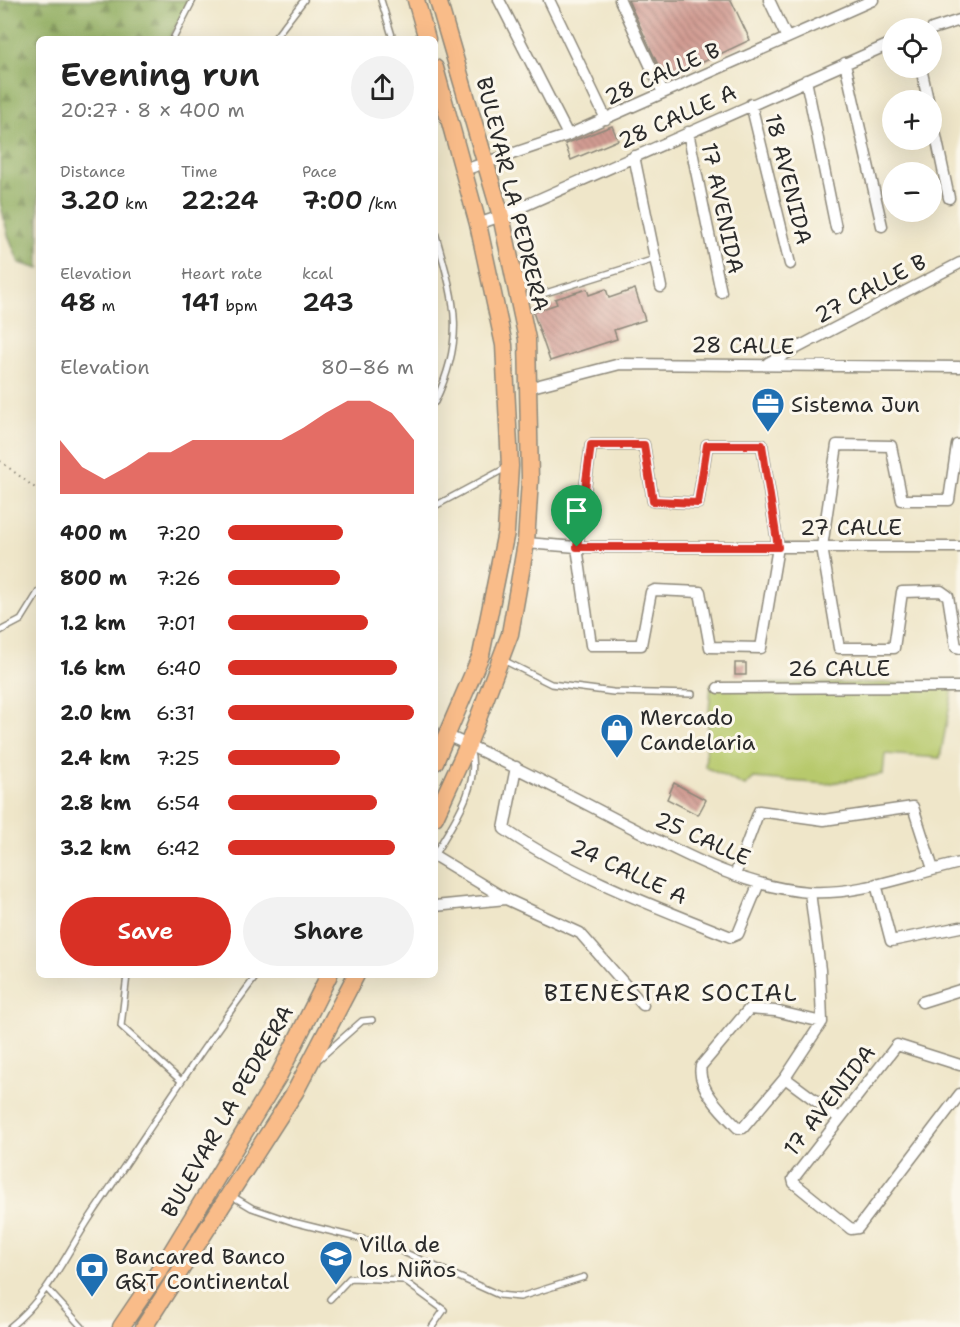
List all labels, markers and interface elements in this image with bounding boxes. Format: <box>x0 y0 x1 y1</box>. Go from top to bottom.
map controls <box>882 18 942 222</box>
button: locate <box>882 18 942 78</box>
street label: 28 CALLE B <box>600 35 725 112</box>
text: Evening run <box>60 52 260 97</box>
button: share <box>351 56 414 119</box>
street label: BULEVAR LA PEDRERA <box>469 74 556 314</box>
street label: 28 CALLE A <box>614 77 741 155</box>
button: + <box>882 90 942 150</box>
text: 20:27 · 8 × 400 m <box>60 97 245 123</box>
street label: 18 AVENIDA <box>758 111 819 248</box>
street label: 17 AVENIDA <box>694 140 751 276</box>
text: Distance <box>60 161 126 182</box>
text: Time <box>181 161 218 182</box>
text: Pace <box>302 161 337 182</box>
button: − <box>882 162 942 222</box>
text: 3.20 <box>60 182 120 217</box>
text: 22:24 <box>181 182 258 217</box>
text: 7:00 <box>302 182 363 217</box>
text: km <box>120 193 148 214</box>
text: /km <box>363 193 397 214</box>
street label: 27 CALLE B <box>809 247 931 330</box>
text: Elevation <box>60 263 132 284</box>
text: Heart rate <box>181 263 263 284</box>
text: kcal <box>302 263 333 284</box>
text: 48 <box>60 284 96 319</box>
text: 141 <box>181 284 220 319</box>
text: 243 <box>302 284 354 319</box>
text: m <box>96 295 115 316</box>
text: bpm <box>220 295 258 316</box>
street label: 28 CALLE <box>691 330 795 361</box>
text: Elevation <box>60 354 150 380</box>
text: 80–86 m <box>321 354 414 380</box>
office icon: Sistema Jun <box>750 386 786 433</box>
place label: Sistema Jun <box>791 390 920 419</box>
pin <box>551 485 602 547</box>
icon: arrive <box>560 494 593 527</box>
street label: 27 CALLE <box>800 513 902 542</box>
text: 400 m <box>60 520 127 546</box>
text: 7:20 <box>156 520 201 546</box>
text: 800 m <box>60 565 127 591</box>
text: 7:26 <box>156 565 201 591</box>
text: 1.2 km <box>60 610 126 636</box>
text: 7:01 <box>156 610 196 636</box>
street label: 26 CALLE <box>788 654 890 683</box>
text: 1.6 km <box>60 655 126 681</box>
text: 6:40 <box>156 655 201 681</box>
text: 2.0 km <box>60 700 131 726</box>
text: 6:31 <box>156 700 195 726</box>
place label: Mercado Candelaria <box>640 703 756 757</box>
shop icon: Mercado Candelaria <box>599 712 635 759</box>
text: 2.4 km <box>60 745 130 771</box>
text: 7:25 <box>156 745 200 771</box>
text: 2.8 km <box>60 790 131 816</box>
text: 6:54 <box>156 790 200 816</box>
street label: 25 CALLE <box>651 805 755 872</box>
street label: 24 CALLE A <box>566 832 692 911</box>
text: 3.2 km <box>60 835 131 861</box>
text: 6:42 <box>156 835 200 861</box>
button: Save <box>60 897 231 966</box>
button: Share <box>243 897 414 966</box>
district label: BIENESTAR SOCIAL <box>544 977 798 1009</box>
street label: BULEVAR LA PEDRERA <box>155 1000 300 1223</box>
street label: 17 AVENIDA <box>777 1039 882 1162</box>
place label: Villa de los Niños <box>359 1230 457 1284</box>
school or university icon: Villa de los Niños <box>318 1239 354 1286</box>
place label: Bancared Banco G&T Continental <box>115 1242 290 1296</box>
bank icon: Bancared Banco G&T Continental <box>74 1251 110 1298</box>

